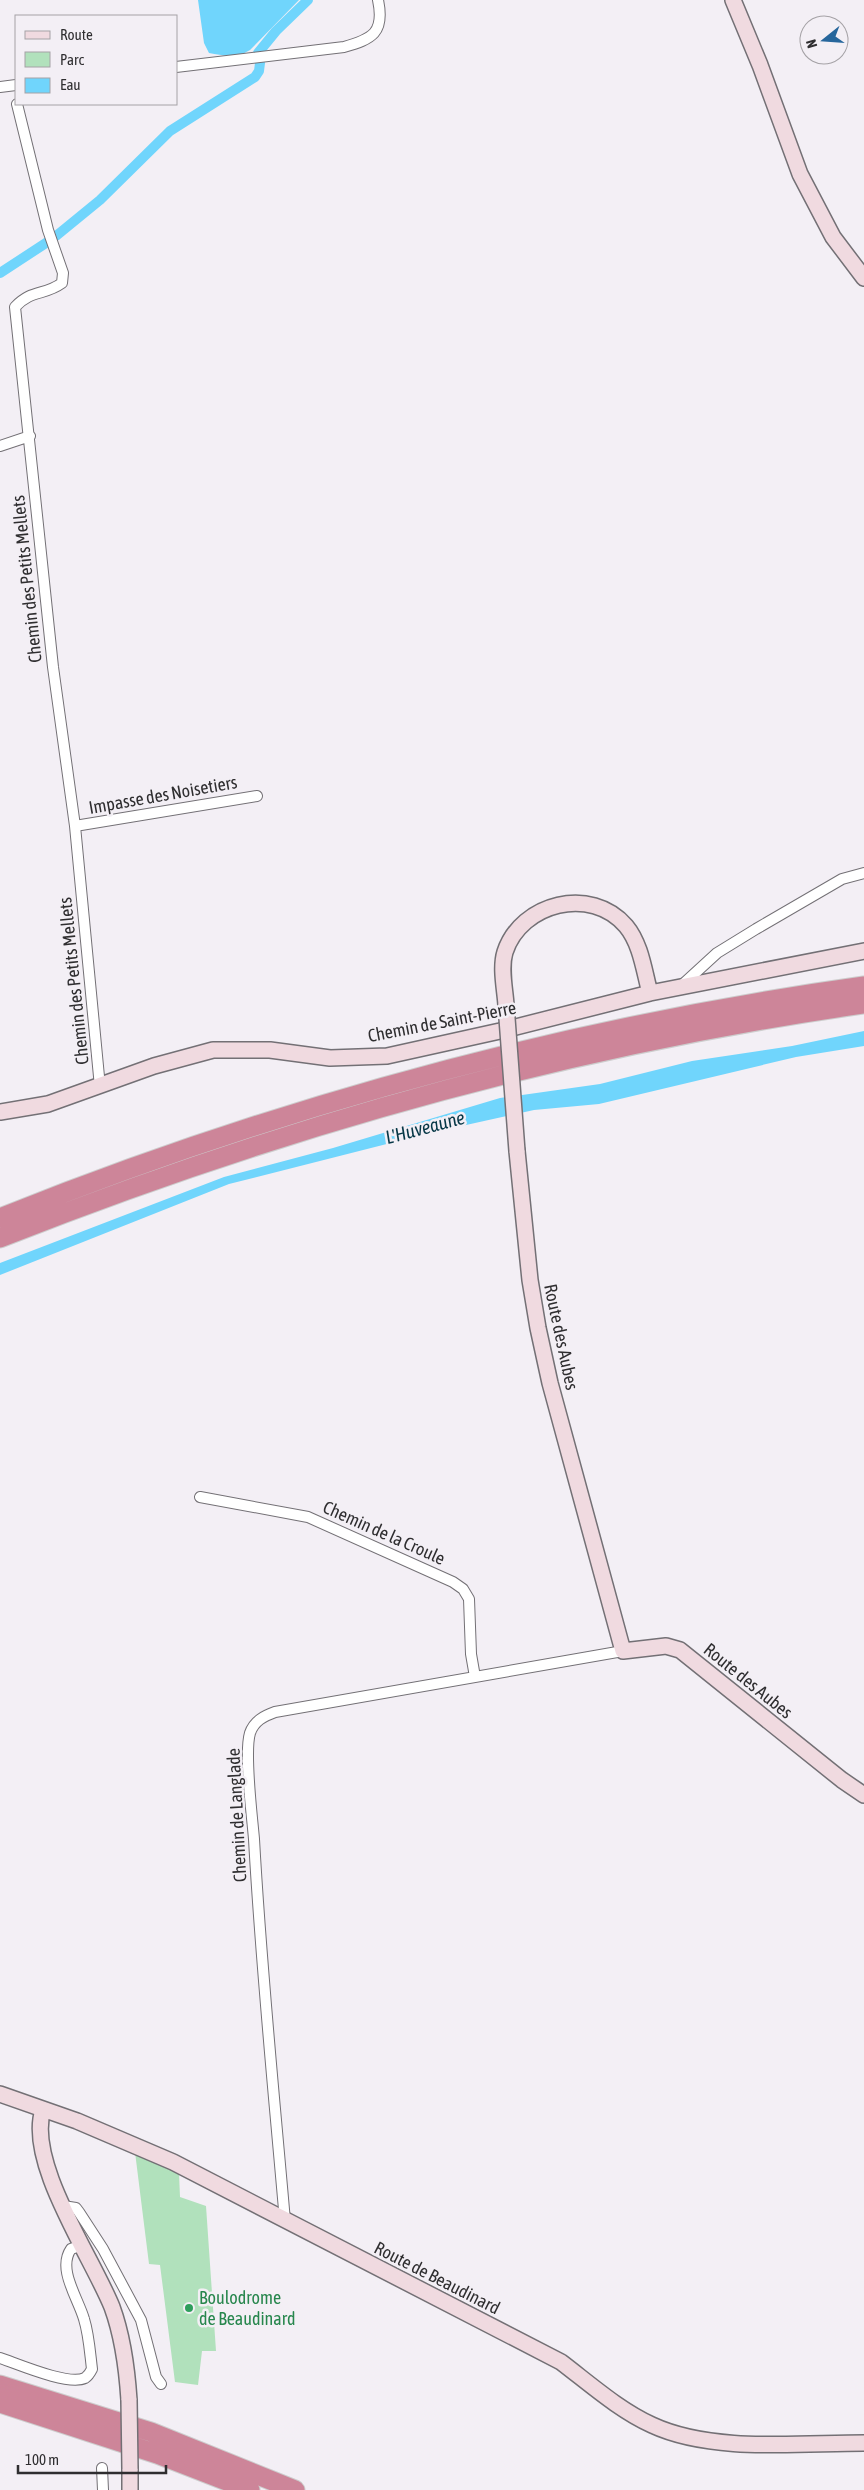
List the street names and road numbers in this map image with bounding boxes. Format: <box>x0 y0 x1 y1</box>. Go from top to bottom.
street label: Chemin des Petits Mellets <box>7 494 46 664</box>
street label: Impasse des Noisetiers <box>87 771 239 818</box>
street label: Chemin des Petits Mellets <box>54 896 93 1066</box>
street label: Chemin de Saint-Pierre <box>366 997 518 1046</box>
street label: Route des Aubes <box>540 1282 583 1392</box>
street label: Chemin de la Croule <box>320 1496 448 1569</box>
street label: Route des Aubes <box>700 1638 797 1723</box>
street label: Chemin de Langlade <box>223 1748 250 1883</box>
street label: Route de Beaudinard <box>371 2237 504 2318</box>

